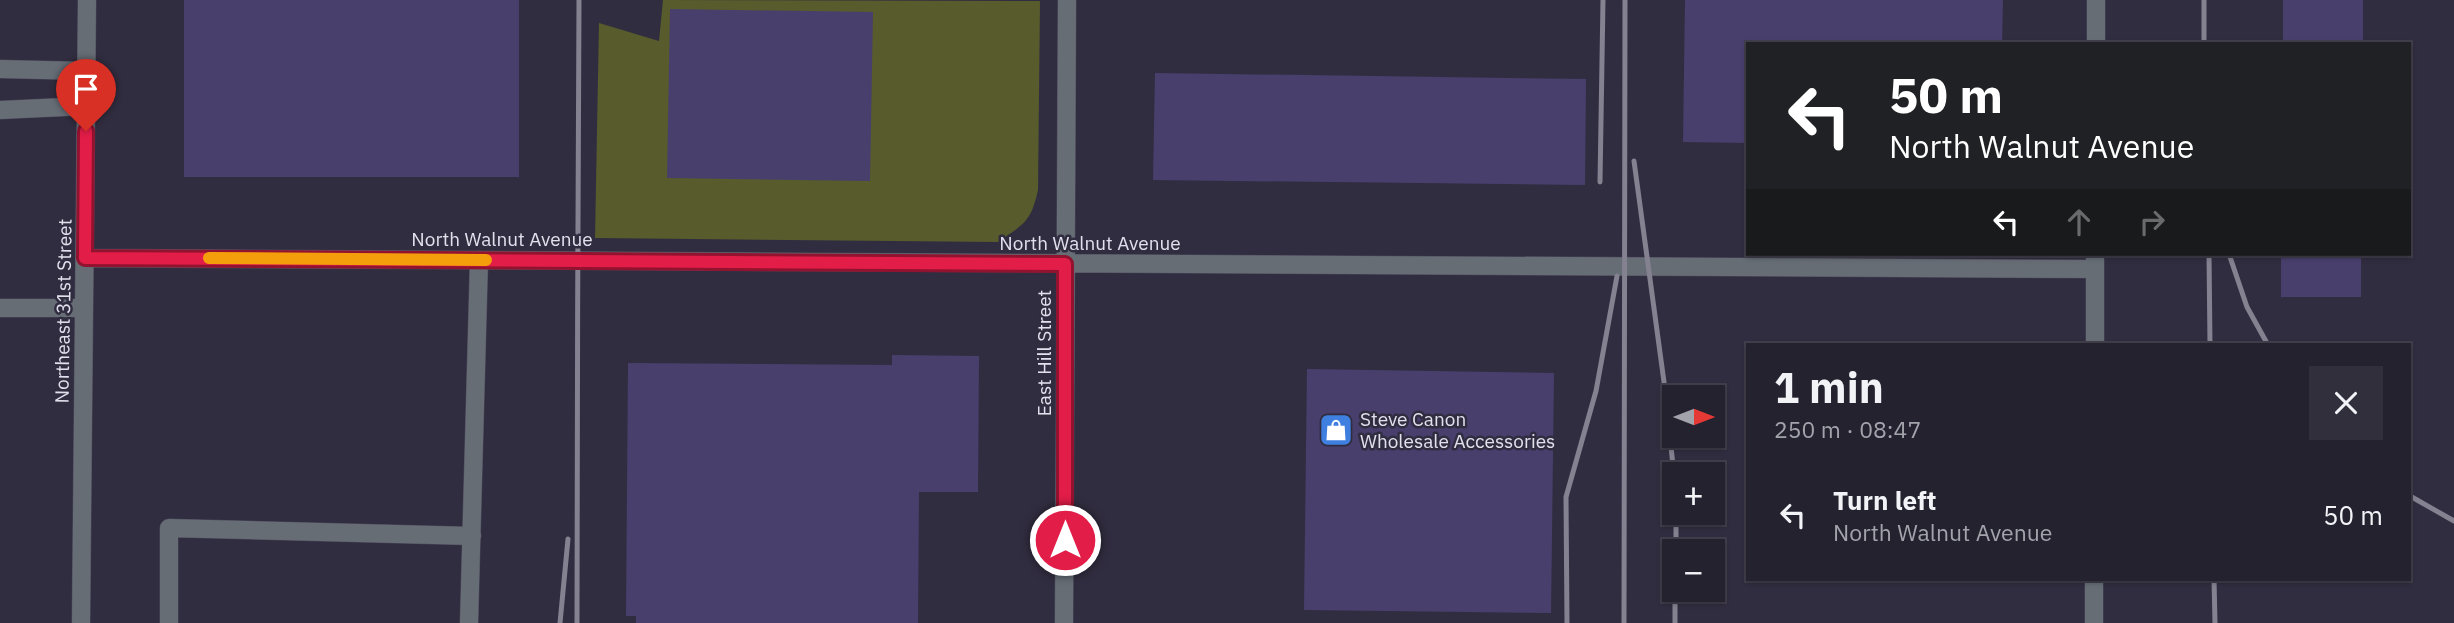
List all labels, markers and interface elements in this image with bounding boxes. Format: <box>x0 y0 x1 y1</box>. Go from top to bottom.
pin <box>56 59 116 131</box>
text: 50 m <box>1889 63 2003 126</box>
icon: arrive <box>67 70 105 108</box>
icon: left <box>1774 70 1865 161</box>
text: North Walnut Avenue <box>1889 125 2194 167</box>
icon: left <box>1987 203 2025 241</box>
icon: ahead <box>2060 203 2098 241</box>
icon: right <box>2133 203 2171 241</box>
street label: Northeast 31st Street <box>49 218 77 404</box>
street label: North Walnut Avenue <box>411 227 593 251</box>
street label: North Walnut Avenue <box>999 231 1181 255</box>
street label: East Hill Street <box>1032 290 1056 416</box>
text: 1 min <box>1774 360 1884 415</box>
button: close <box>2309 366 2383 440</box>
north arrow <box>1662 385 1726 448</box>
map controls <box>1662 385 1725 602</box>
place label: Steve Canon Wholesale Accessories <box>1360 407 1555 453</box>
shop icon: Steve Canon Wholesale Accessories <box>1317 411 1355 449</box>
text: 250 m · 08:47 <box>1774 414 1921 444</box>
button: + <box>1662 462 1725 525</box>
text: Turn left <box>1833 483 1936 517</box>
icon: left <box>1774 496 1812 534</box>
text: 50 m <box>2323 498 2383 532</box>
position arrow <box>1028 503 1102 577</box>
text: North Walnut Avenue <box>1833 517 2052 547</box>
button: − <box>1662 539 1725 602</box>

